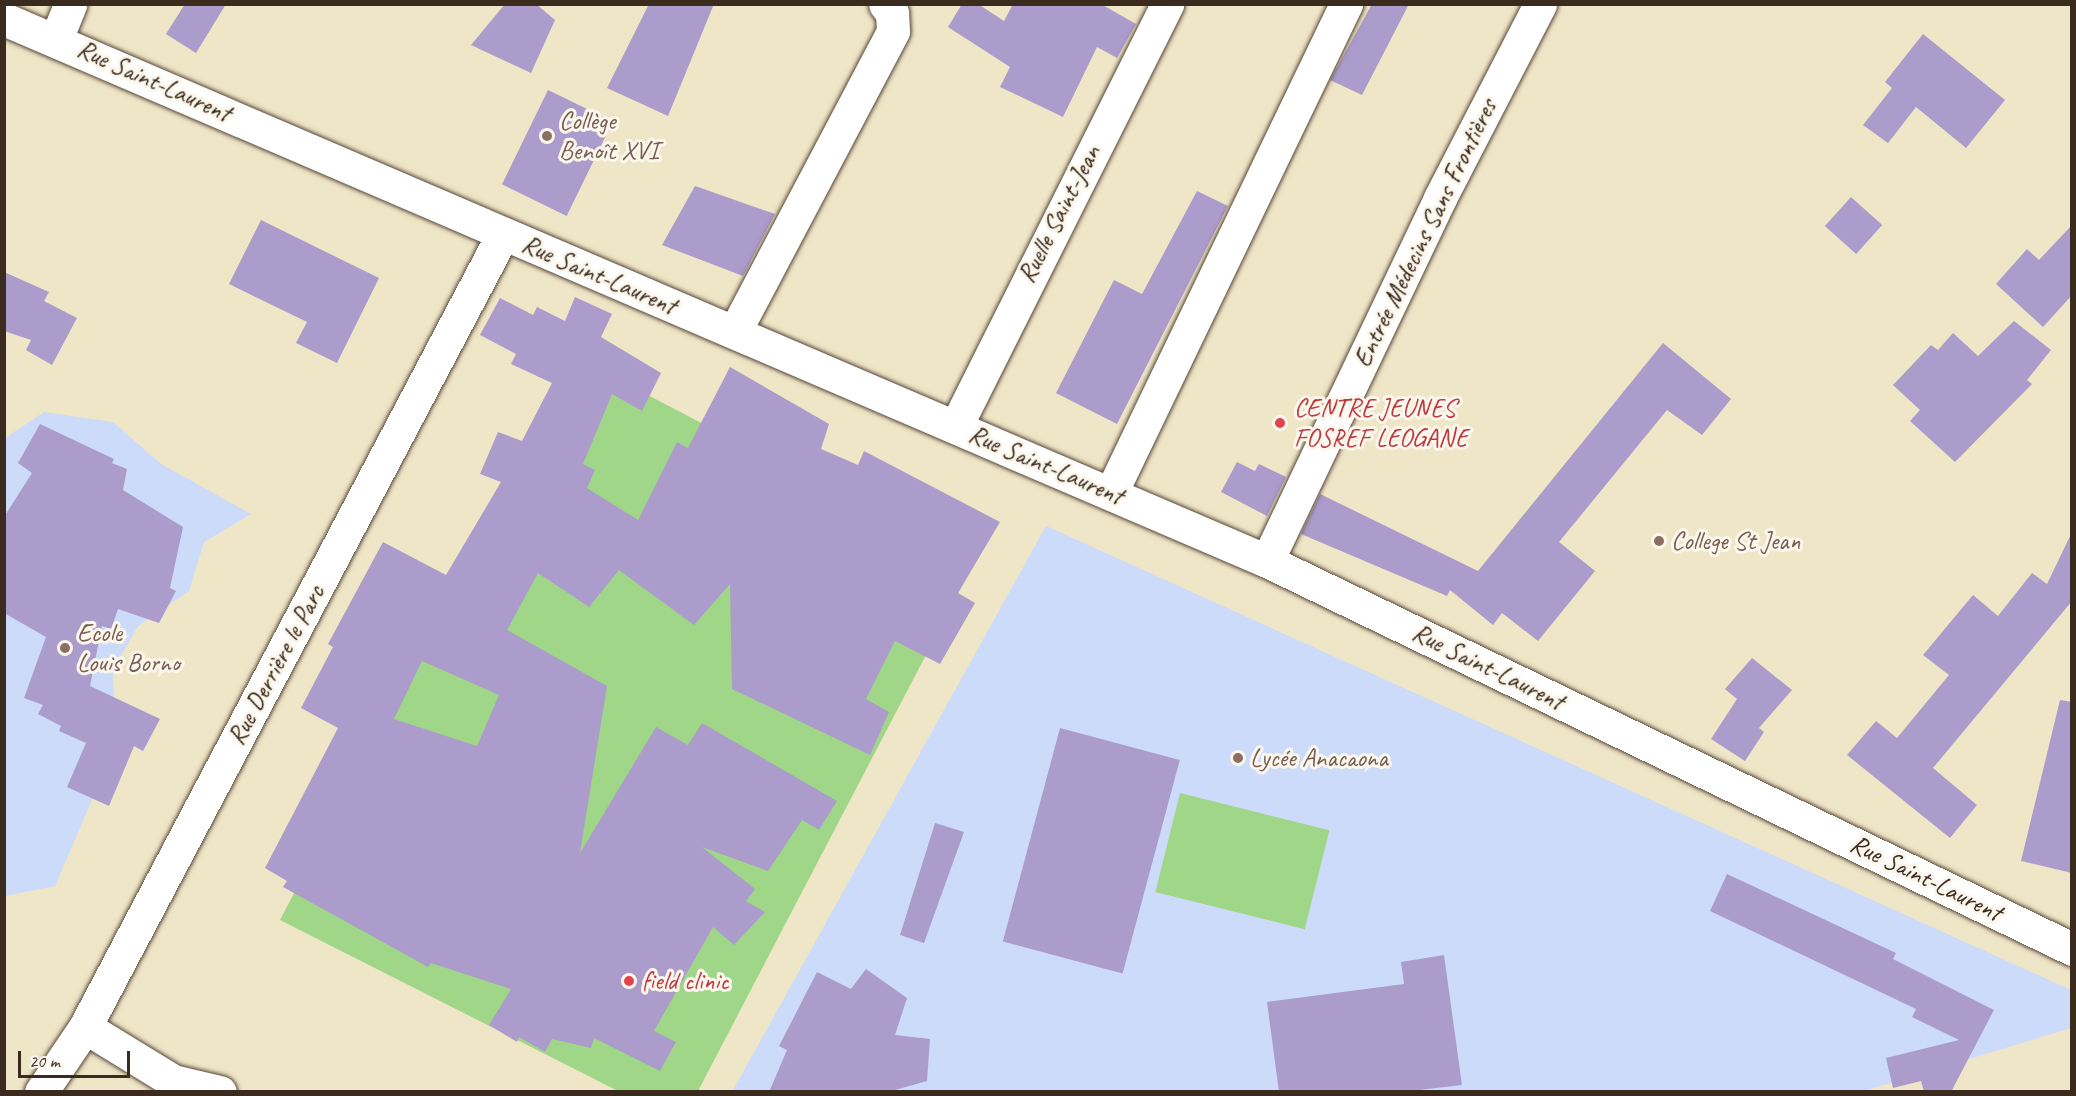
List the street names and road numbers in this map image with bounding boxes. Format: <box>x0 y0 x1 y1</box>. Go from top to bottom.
street label: Rue Saint-Laurent <box>72 33 236 129</box>
street label: Entrée Médecins Sans Frontières <box>1346 94 1504 372</box>
street label: Ruelle Saint-Jean <box>1011 140 1107 288</box>
street label: Rue Saint-Laurent <box>517 228 681 322</box>
street label: Rue Saint-Laurent <box>964 418 1128 512</box>
street label: Rue Derrière le Parc <box>221 579 331 751</box>
street label: Rue Saint-Laurent <box>1407 617 1569 717</box>
street label: Rue Saint-Laurent <box>1845 828 2007 928</box>

